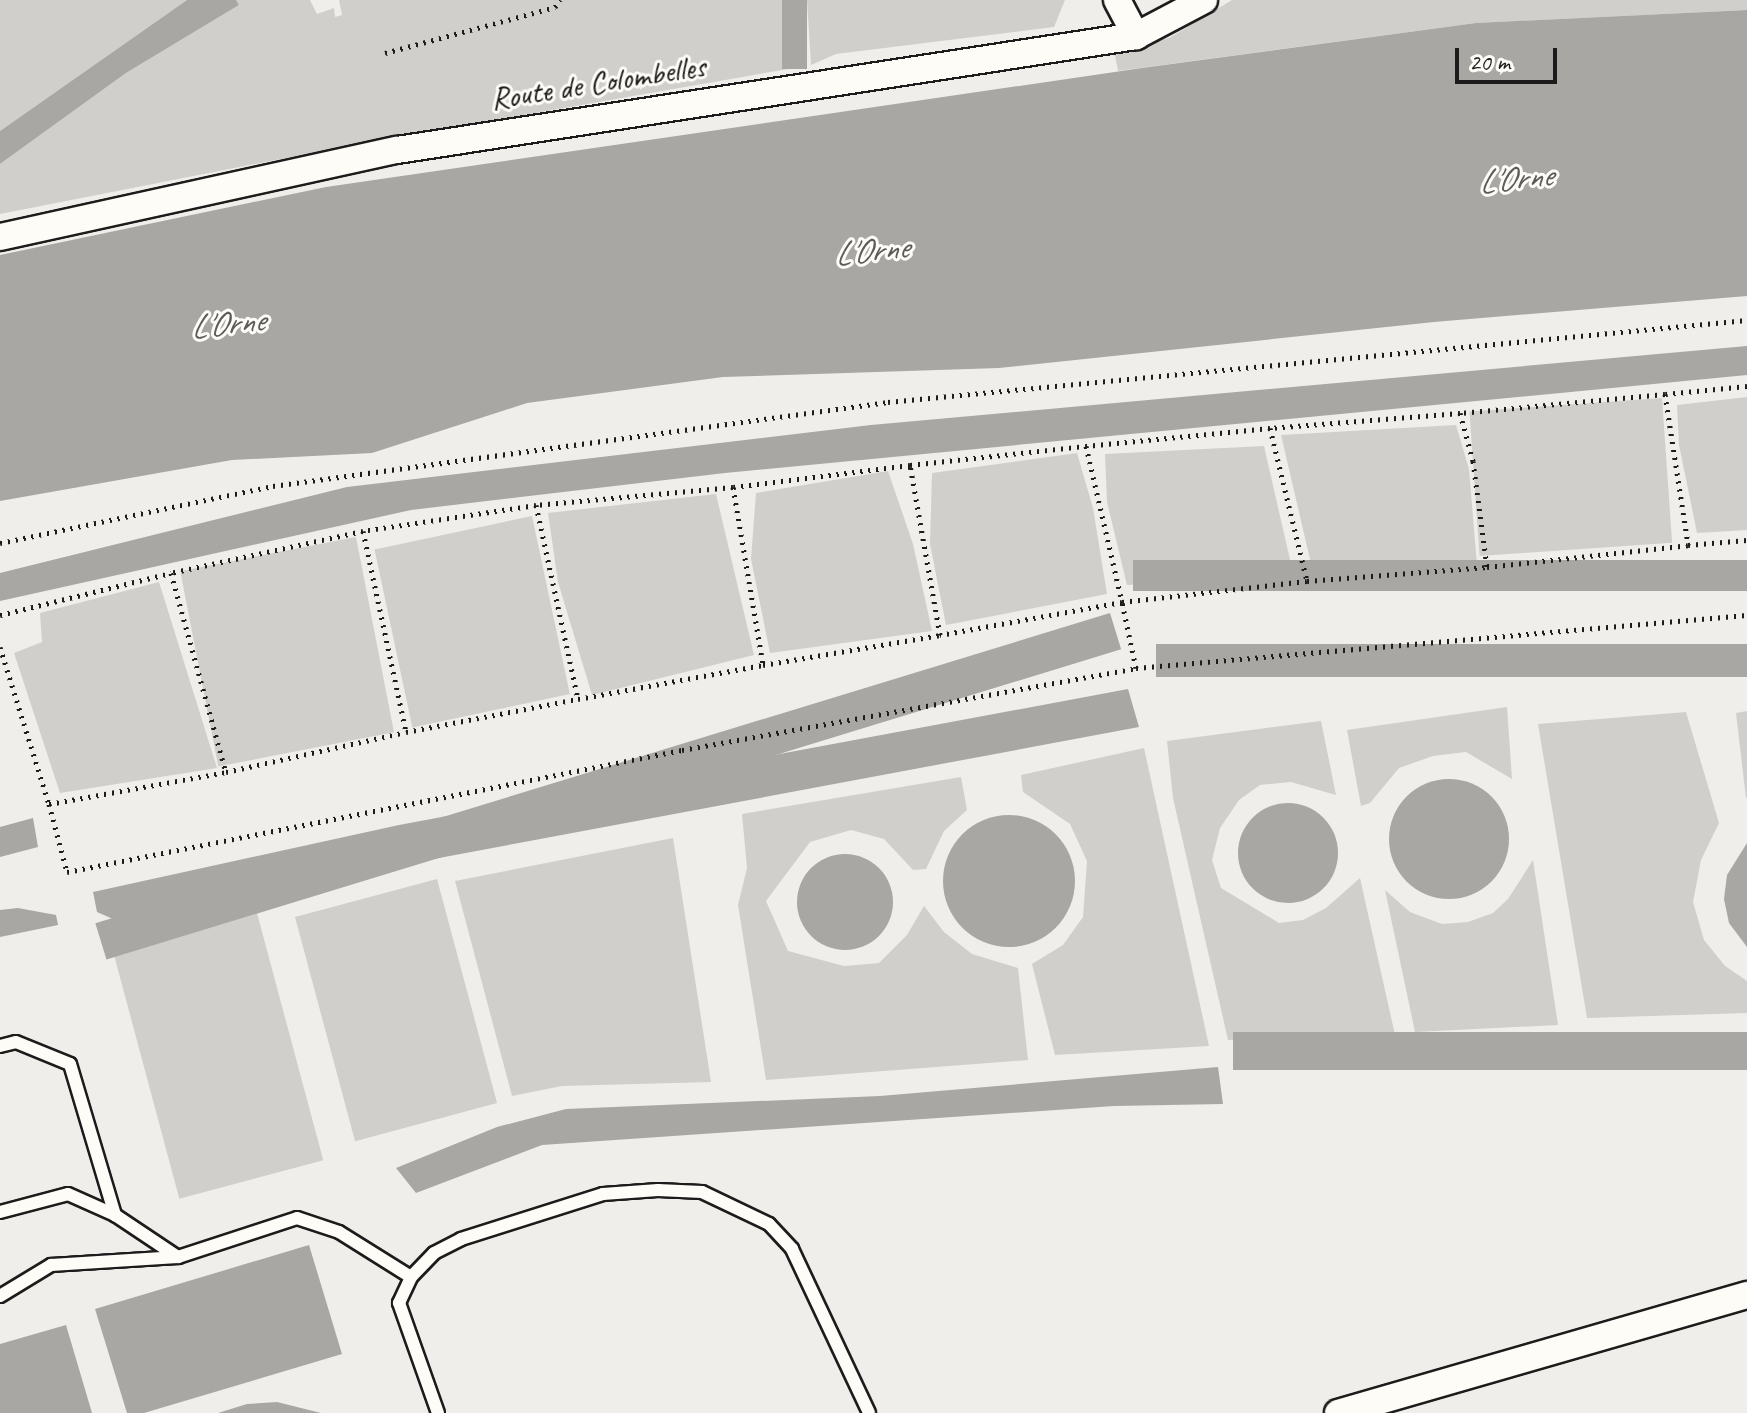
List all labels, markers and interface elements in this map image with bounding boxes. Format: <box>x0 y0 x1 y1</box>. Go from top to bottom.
scale bar <box>1459 32 1561 82</box>
street label: Route de Colombelles <box>487 47 709 119</box>
text: 20 m <box>1469 47 1510 77</box>
water label: L'Orne <box>1476 154 1554 202</box>
water label: L'Orne <box>832 226 910 274</box>
water label: L'Orne <box>188 299 266 347</box>

